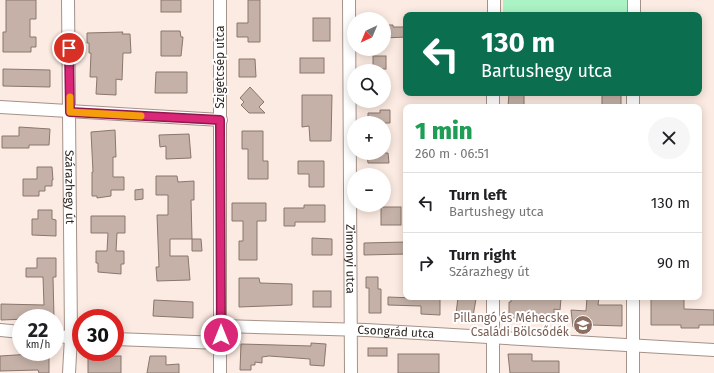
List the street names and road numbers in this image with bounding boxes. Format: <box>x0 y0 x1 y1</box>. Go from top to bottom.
street label: Szigetcsép utca <box>213 25 227 109</box>
street label: Szárazhegy út <box>62 150 77 225</box>
street label: Zimonyi utca <box>343 224 358 294</box>
street label: Csongrád utca <box>357 323 435 341</box>

